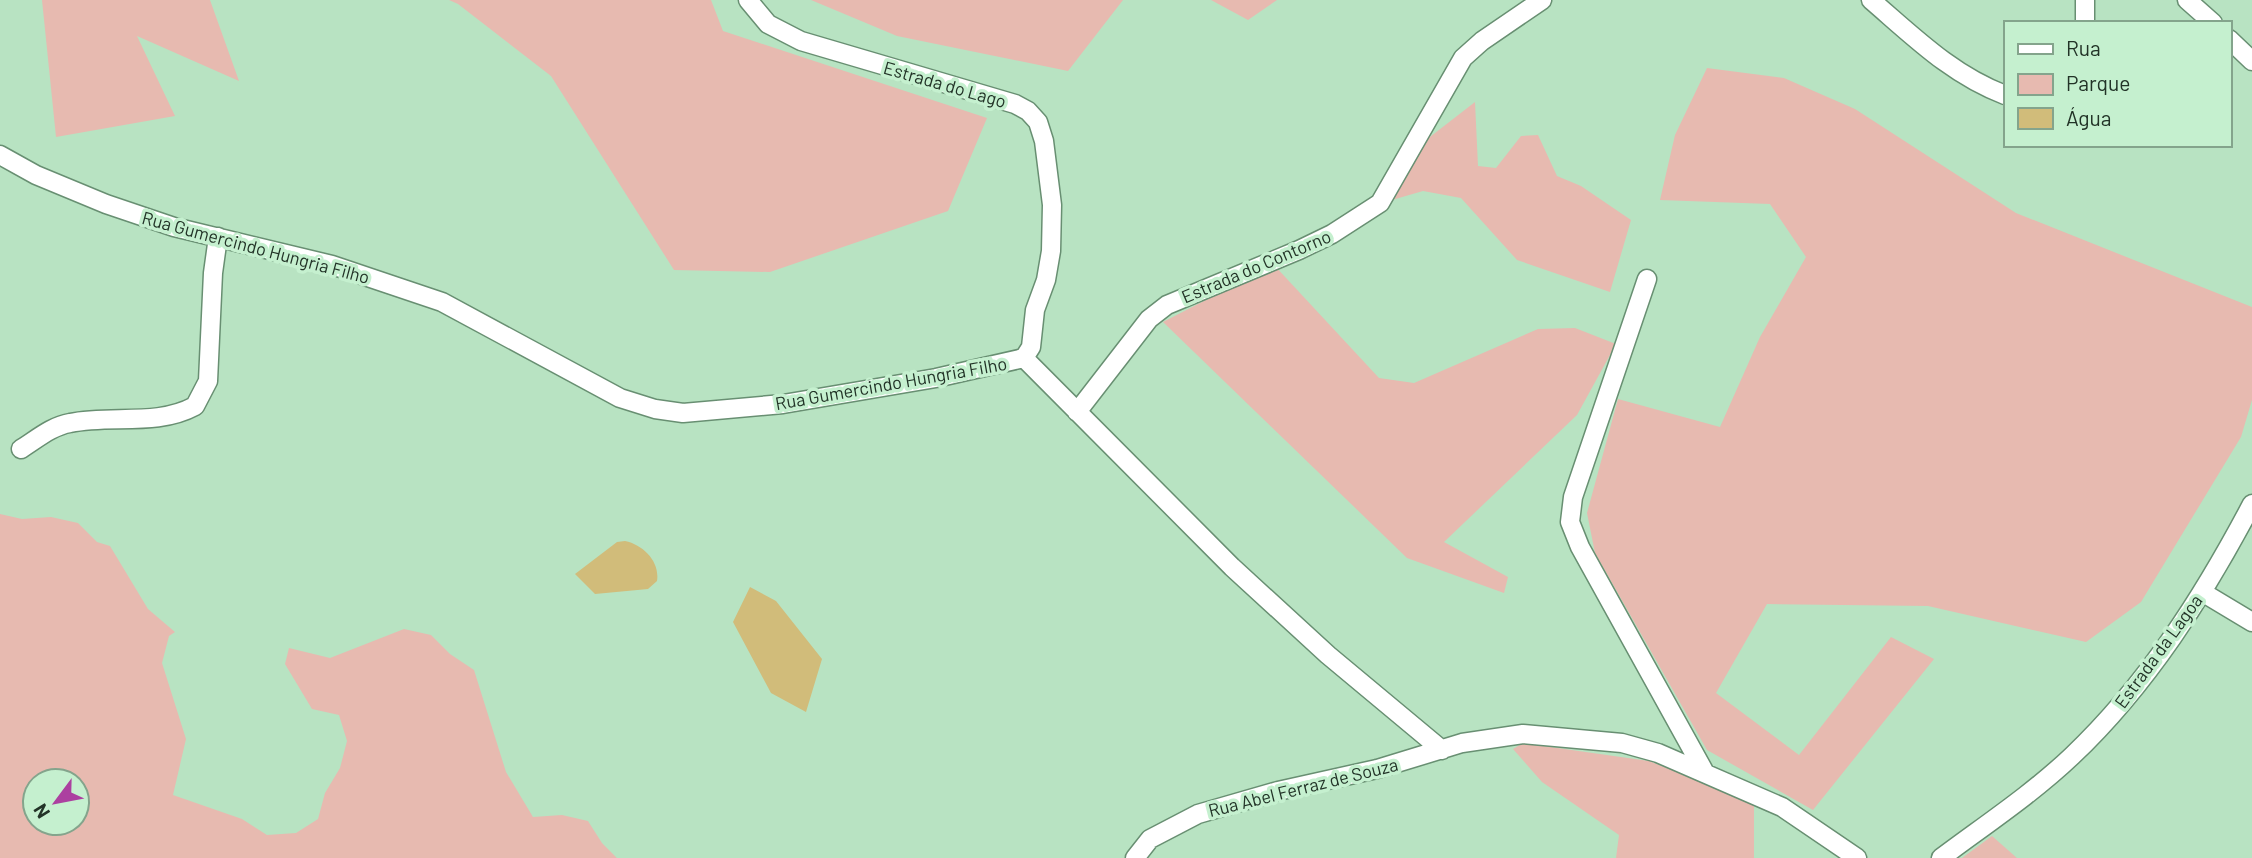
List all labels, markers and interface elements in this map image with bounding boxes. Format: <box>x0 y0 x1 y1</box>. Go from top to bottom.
legend <box>2004 21 2231 147</box>
text: Rua <box>2066 35 2101 60</box>
street label: Estrada do Lago <box>881 56 1009 112</box>
text: Parque <box>2066 70 2131 95</box>
text: Água <box>2066 105 2112 130</box>
street label: Rua Gumercindo Hungria Filho <box>140 206 372 288</box>
street label: Estrada do Contorno <box>1178 225 1334 307</box>
street label: Rua Gumercindo Hungria Filho <box>773 352 1009 414</box>
street label: Estrada da Lagoa <box>2109 590 2207 712</box>
street label: Rua Abel Ferraz de Souza <box>1206 753 1400 821</box>
north arrow <box>21 767 91 837</box>
text: N <box>28 800 54 823</box>

